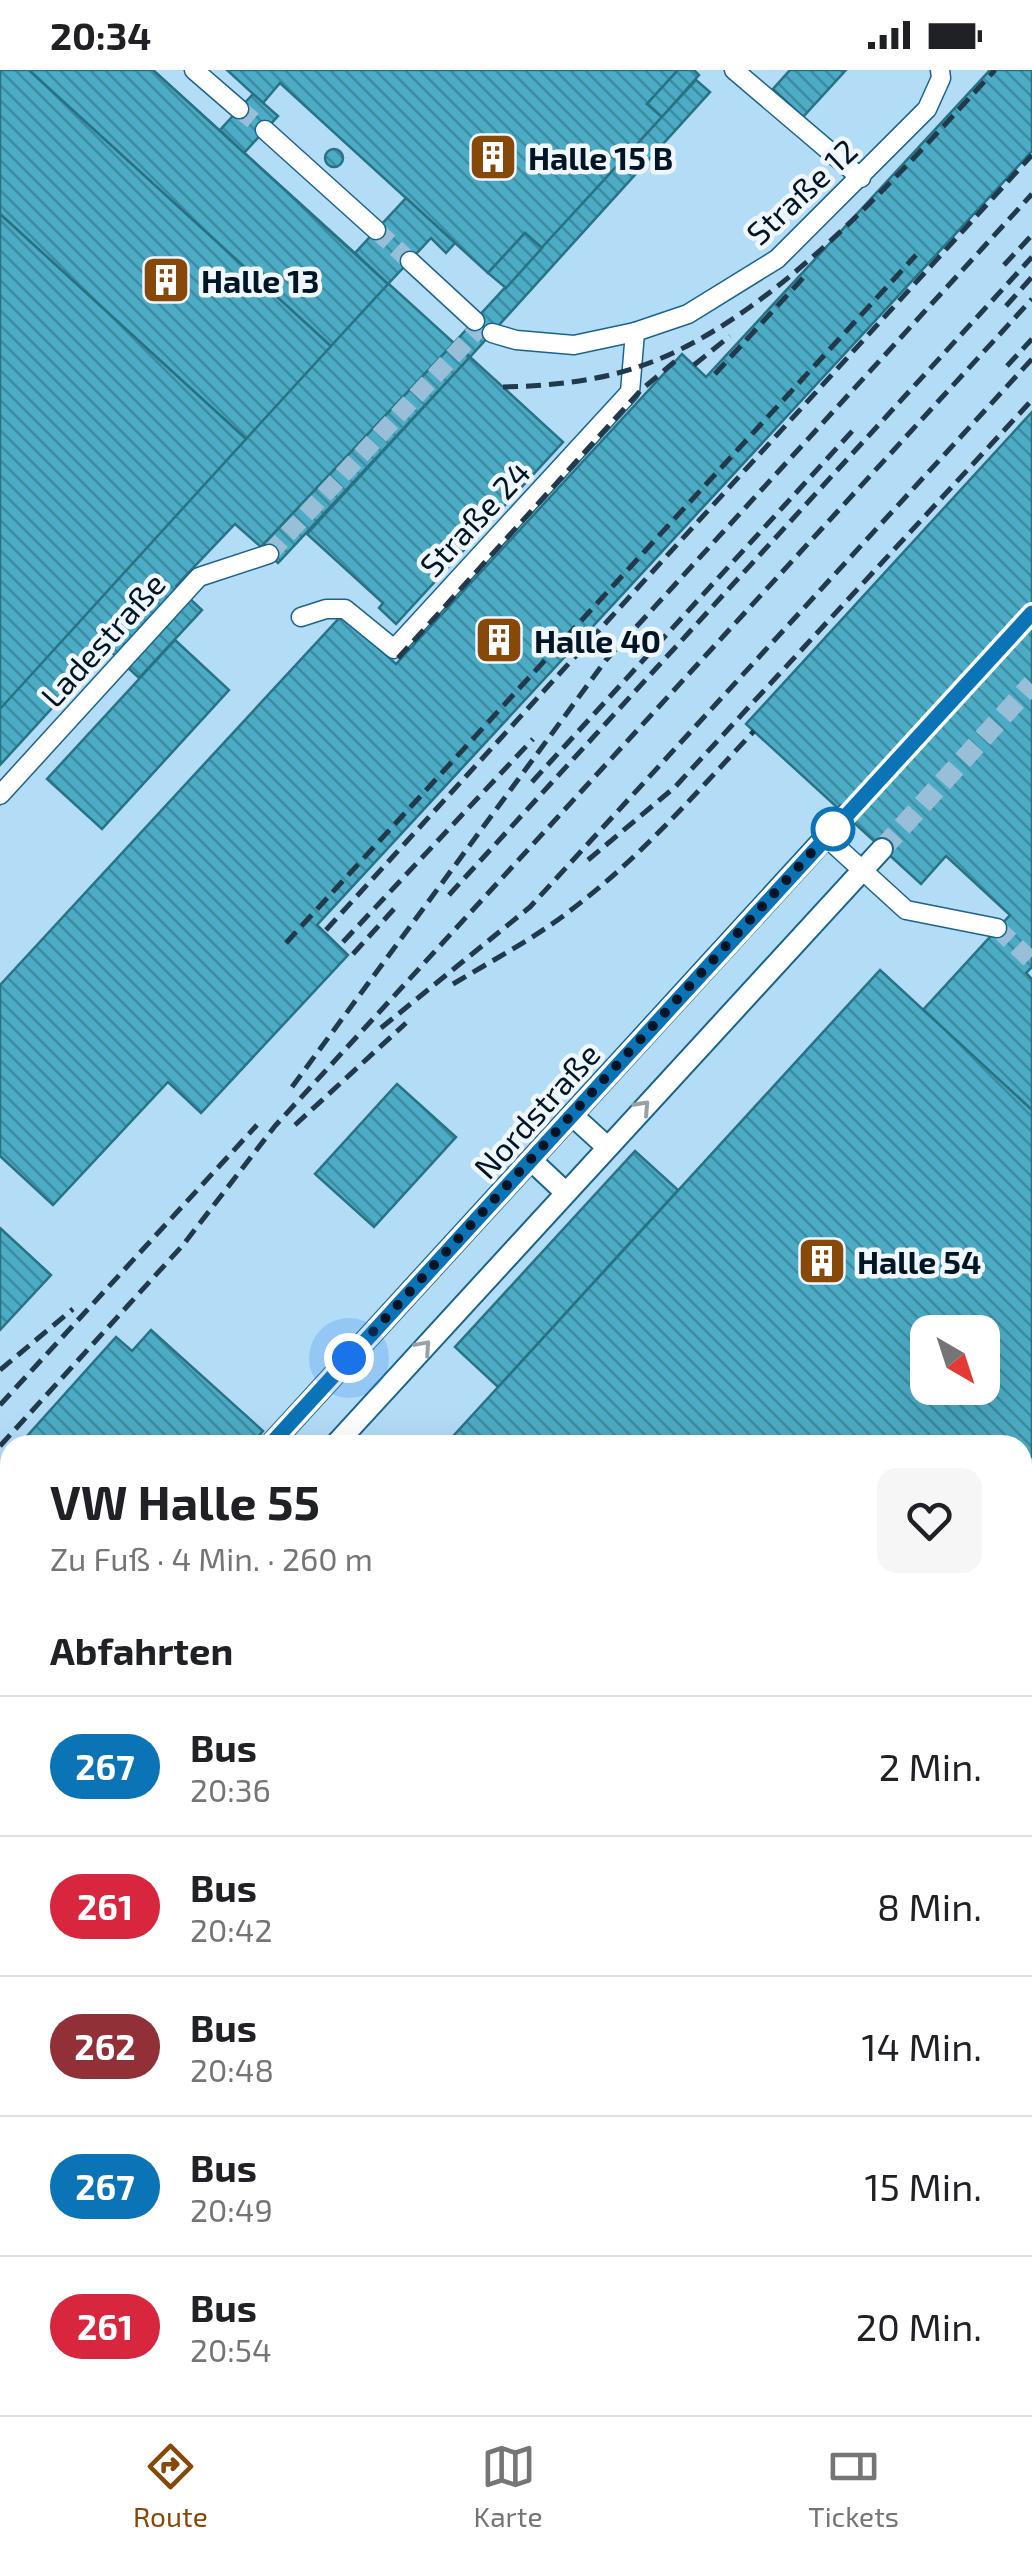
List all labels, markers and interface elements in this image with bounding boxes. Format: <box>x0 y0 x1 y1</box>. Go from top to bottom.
text: 20:34 <box>50 12 152 58</box>
street label: Straße 12 <box>738 130 864 252</box>
building icon: Halle 15 B <box>467 131 519 183</box>
place label: Halle 15 B <box>528 138 673 176</box>
building icon: Halle 13 <box>140 254 192 306</box>
place label: Halle 13 <box>201 261 319 299</box>
street label: Straße 24 <box>411 452 537 584</box>
street label: Ladestraße <box>32 564 172 714</box>
building icon: Halle 40 <box>473 614 525 666</box>
place label: Halle 40 <box>534 621 661 659</box>
unlabelled marker <box>812 808 854 850</box>
street label: Nordstraße <box>465 1034 607 1186</box>
one-way arrow <box>632 1100 650 1119</box>
building icon: Halle 54 <box>796 1235 848 1287</box>
place label: Halle 54 <box>857 1242 981 1280</box>
north arrow <box>910 1315 1000 1405</box>
map controls <box>910 1315 1000 1405</box>
your location <box>324 1333 374 1383</box>
one-way arrow <box>412 1340 430 1359</box>
button: heart <box>877 1468 982 1573</box>
text: VW Halle 55 <box>50 1472 320 1530</box>
text: Zu Fuß · 4 Min. · 260 m <box>50 1539 373 1577</box>
text: Abfahrten <box>50 1627 233 1673</box>
text: Bus <box>190 1724 257 1770</box>
text: 2 Min. <box>879 1743 982 1789</box>
text: 267 <box>75 1745 135 1787</box>
text: 20:36 <box>190 1770 271 1808</box>
text: Bus <box>190 1864 257 1910</box>
text: 8 Min. <box>877 1883 982 1929</box>
text: 261 <box>77 1885 133 1927</box>
text: 20:42 <box>190 1910 273 1948</box>
text: Bus <box>190 2004 257 2050</box>
text: 14 Min. <box>862 2023 982 2069</box>
text: 262 <box>74 2025 136 2067</box>
text: 20:48 <box>190 2050 274 2088</box>
text: Bus <box>190 2144 257 2190</box>
text: 15 Min. <box>865 2163 982 2209</box>
text: 267 <box>75 2165 135 2207</box>
text: 20:49 <box>190 2190 273 2228</box>
text: Bus <box>190 2284 257 2330</box>
text: 20 Min. <box>856 2303 982 2349</box>
text: 261 <box>77 2305 133 2347</box>
text: 20:54 <box>190 2330 272 2368</box>
tab: Route <box>133 2439 208 2533</box>
tab: Karte <box>474 2439 542 2533</box>
tab: Tickets <box>808 2439 899 2533</box>

